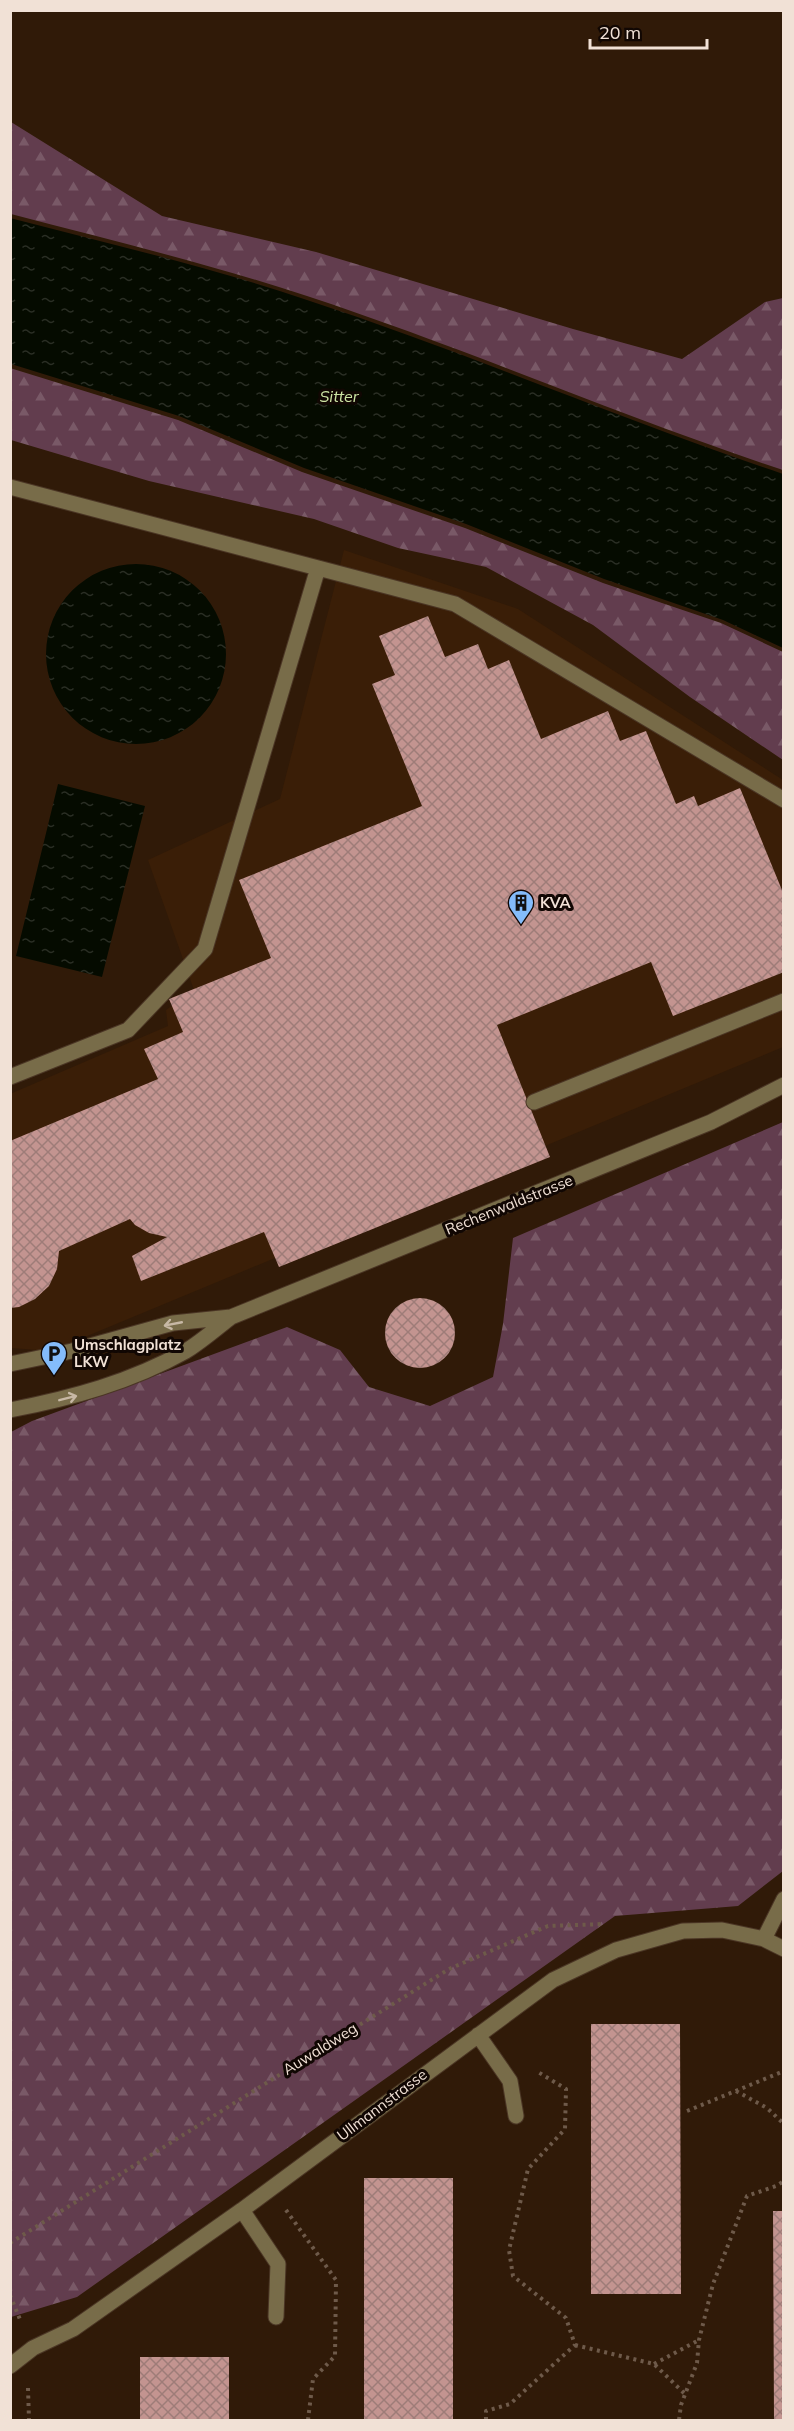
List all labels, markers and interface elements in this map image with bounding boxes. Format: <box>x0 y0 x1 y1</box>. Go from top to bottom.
scale bar <box>590 12 707 50</box>
text: 20 m <box>599 21 641 44</box>
water label: Sitter <box>319 386 360 406</box>
building icon: KVA <box>506 888 536 926</box>
place label: KVA <box>540 893 572 912</box>
street label: Rechenwaldstrasse <box>442 1170 575 1239</box>
one-way arrow <box>164 1319 183 1330</box>
place label: Umschlagplatz LKW <box>74 1335 181 1371</box>
parking icon: Umschlagplatz LKW <box>39 1339 69 1377</box>
one-way arrow <box>58 1392 77 1404</box>
street label: Auwaldweg <box>279 2018 360 2079</box>
street label: Ullmannstrasse <box>333 2065 430 2145</box>

